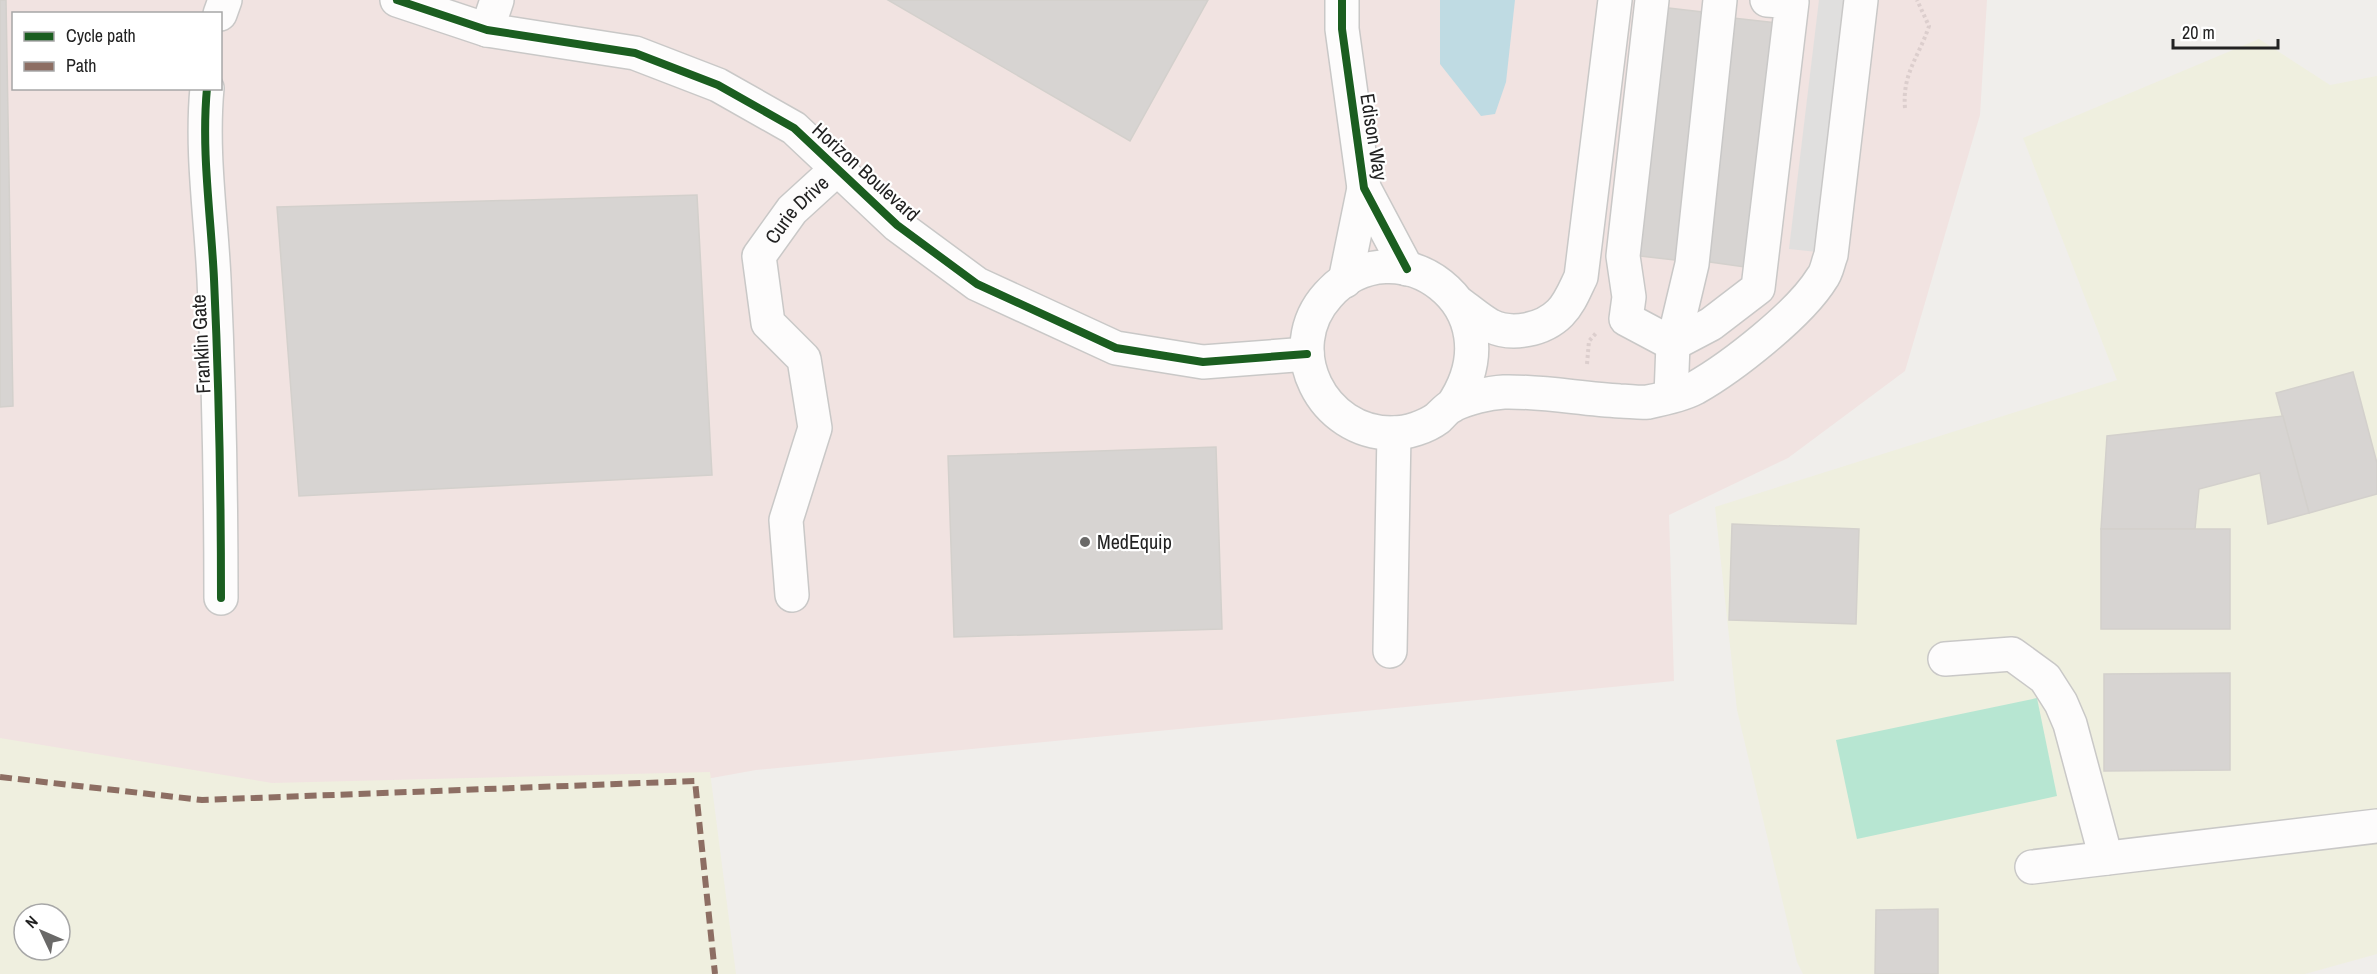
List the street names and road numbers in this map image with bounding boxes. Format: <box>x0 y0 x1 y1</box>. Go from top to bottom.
street label: Edison Way <box>1354 91 1395 183</box>
street label: Horizon Boulevard <box>807 116 926 227</box>
street label: Curie Drive <box>758 169 834 249</box>
street label: Franklin Gate <box>184 294 217 394</box>

